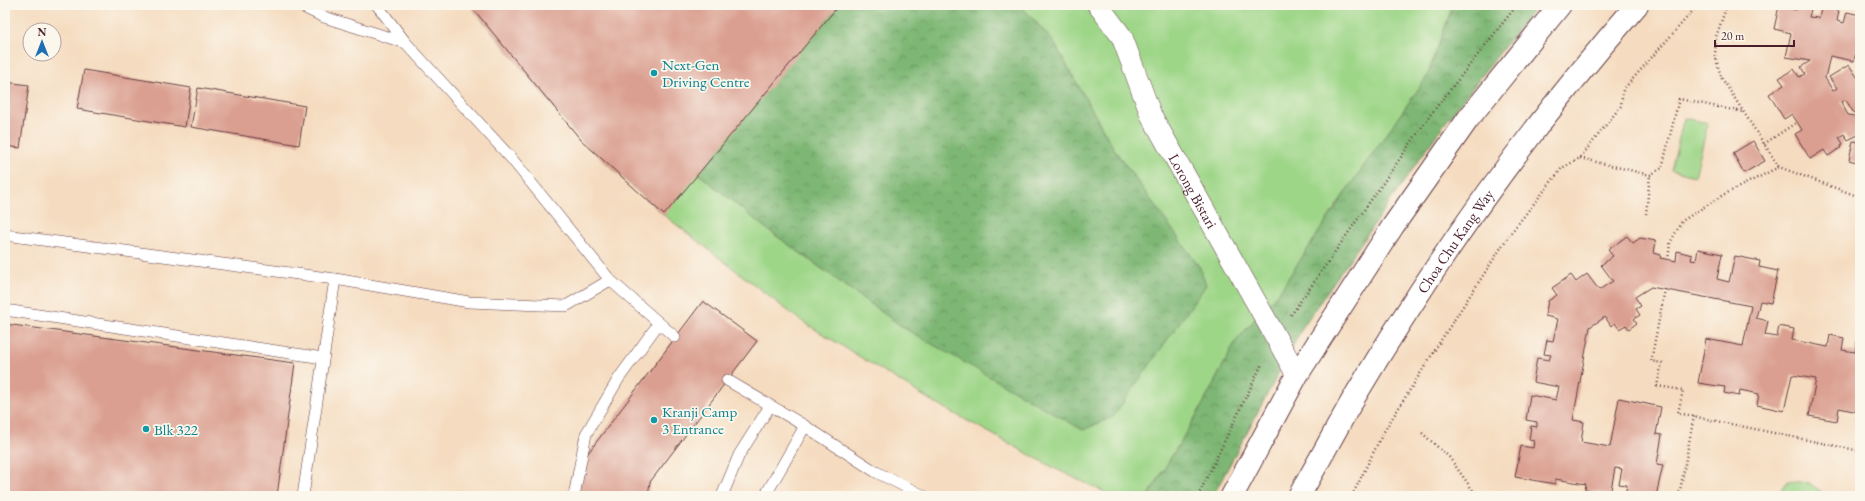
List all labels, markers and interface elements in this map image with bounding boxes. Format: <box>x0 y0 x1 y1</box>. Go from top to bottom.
north arrow <box>22 22 62 62</box>
scale bar <box>1715 22 1794 48</box>
text: N <box>38 25 47 39</box>
text: 20 m <box>1721 28 1745 44</box>
place label: Next-Gen Driving Centre <box>662 55 750 91</box>
marker: Next-Gen Driving Centre <box>649 68 659 78</box>
street label: Lorong Bistari <box>1165 150 1222 232</box>
street label: Choa Chu Kang Way <box>1412 185 1497 297</box>
place label: Kranji Camp 3 Entrance <box>662 402 738 438</box>
marker: Kranji Camp 3 Entrance <box>649 415 659 425</box>
place label: Blk 322 <box>154 420 199 439</box>
marker: Blk 322 <box>141 424 151 434</box>

